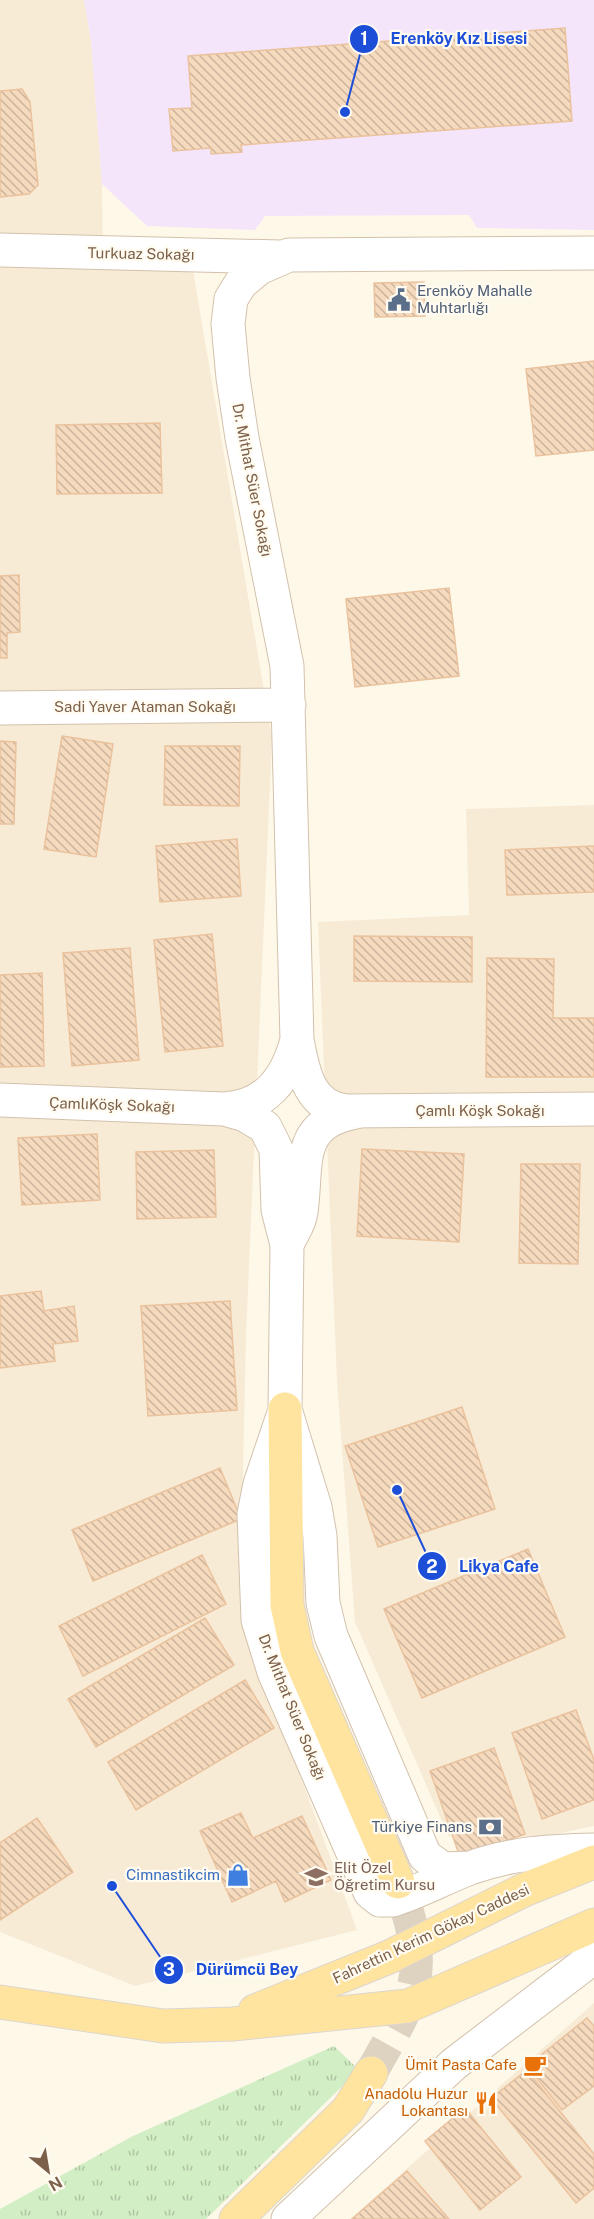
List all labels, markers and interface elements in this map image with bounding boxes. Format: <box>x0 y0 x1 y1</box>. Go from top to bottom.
callout: Erenköy Kız Lisesi <box>349 22 539 56</box>
text: 1 <box>360 28 368 49</box>
text: Erenköy Kız Lisesi <box>391 29 527 48</box>
street label: Turkuaz Sokağı <box>87 244 195 263</box>
place label: Erenköy Mahalle Muhtarlığı <box>417 282 533 316</box>
public building icon: Erenköy Mahalle Muhtarlığı <box>386 287 412 313</box>
street label: Dr. Mithat Süer Sokağı <box>229 402 276 558</box>
street label: Sadi Yaver Ataman Sokağı <box>54 698 236 715</box>
street label: ÇamlıKöşk Sokağı <box>49 1094 175 1115</box>
street label: Çamlı Köşk Sokağı <box>415 1102 545 1119</box>
callout: Likya Cafe <box>417 1549 551 1583</box>
text: 2 <box>426 1556 438 1577</box>
text: Likya Cafe <box>459 1557 539 1576</box>
street label: Dr. Mithat Süer Sokağı <box>255 1631 330 1782</box>
bank icon: Türkiye Finans <box>477 1814 503 1840</box>
place label: Türkiye Finans <box>371 1818 472 1835</box>
place label: Elit Özel Öğretim Kursu <box>334 1858 435 1893</box>
shop icon: Cimnastikcim <box>225 1862 251 1888</box>
school or university icon: Elit Özel Öğretim Kursu <box>303 1864 329 1890</box>
place label: Cimnastikcim <box>126 1866 220 1883</box>
street label: Fahrettin Kerim Gökay Caddesi <box>330 1880 532 1987</box>
callout: Dürümcü Bey <box>154 1953 311 1987</box>
text: 3 <box>163 1959 175 1980</box>
text: Dürümcü Bey <box>196 1960 298 1979</box>
cafe icon: Ümit Pasta Cafe <box>522 2052 548 2078</box>
place label: Ümit Pasta Cafe <box>405 2055 517 2073</box>
place label: Anadolu Huzur Lokantası <box>364 2085 468 2119</box>
restaurant icon: Anadolu Huzur Lokantası <box>473 2090 499 2116</box>
north arrow <box>18 2141 78 2201</box>
text: N <box>45 2172 65 2195</box>

